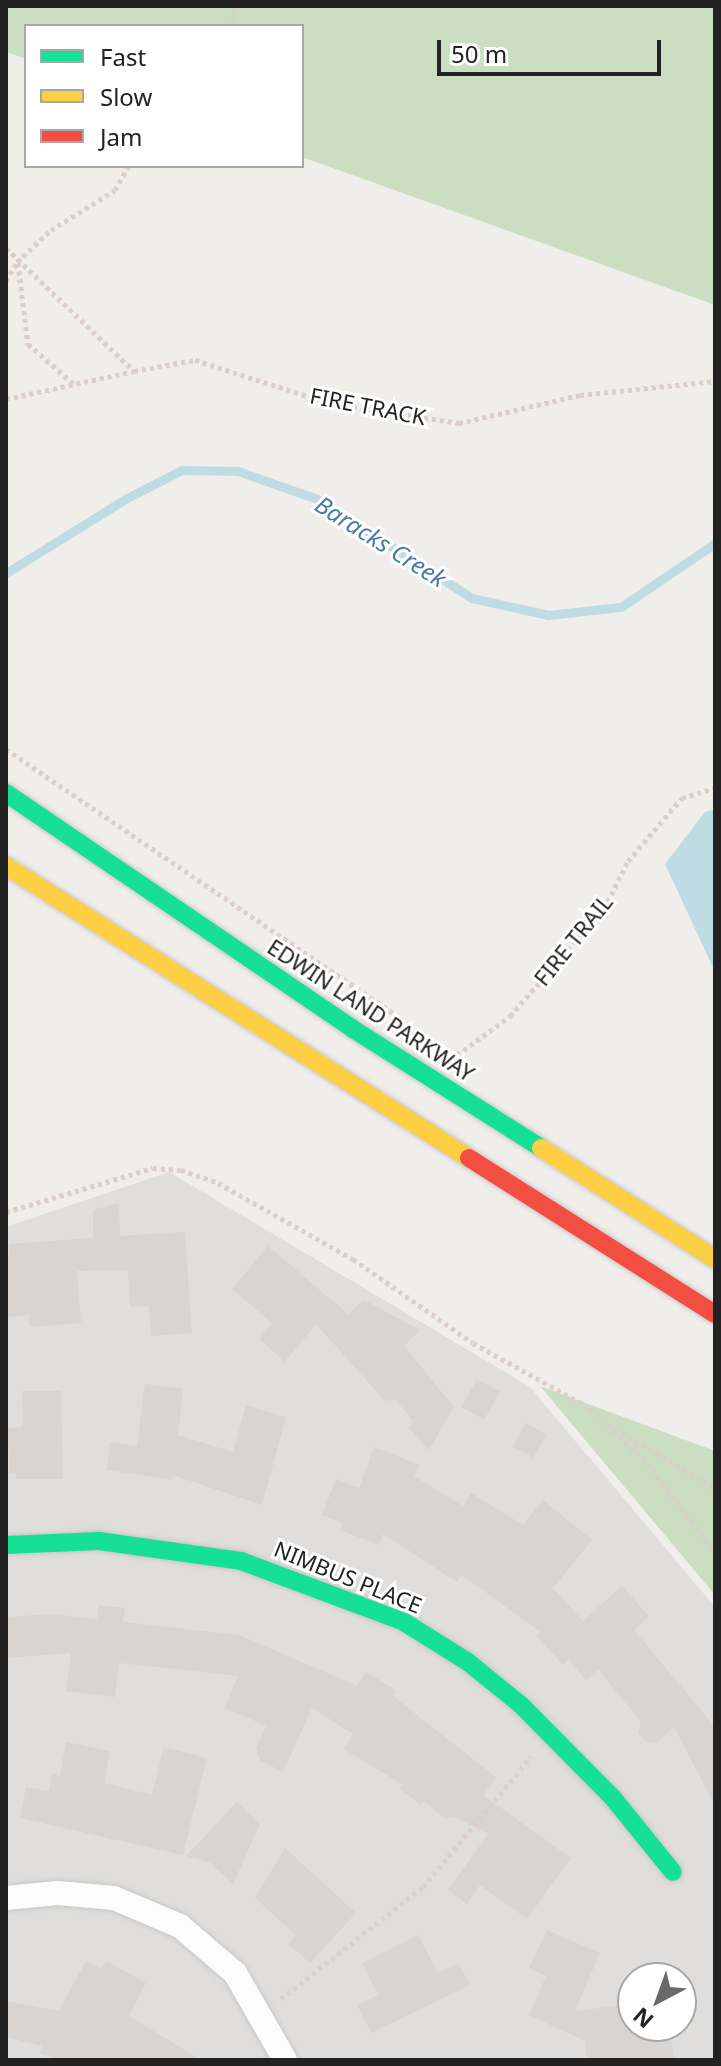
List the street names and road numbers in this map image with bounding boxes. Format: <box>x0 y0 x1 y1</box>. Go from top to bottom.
street label: FIRE TRACK <box>308 382 428 430</box>
street label: FIRE TRAIL <box>528 889 618 991</box>
street label: EDWIN LAND PARKWAY <box>263 933 479 1087</box>
street label: NIMBUS PLACE <box>270 1535 426 1619</box>

